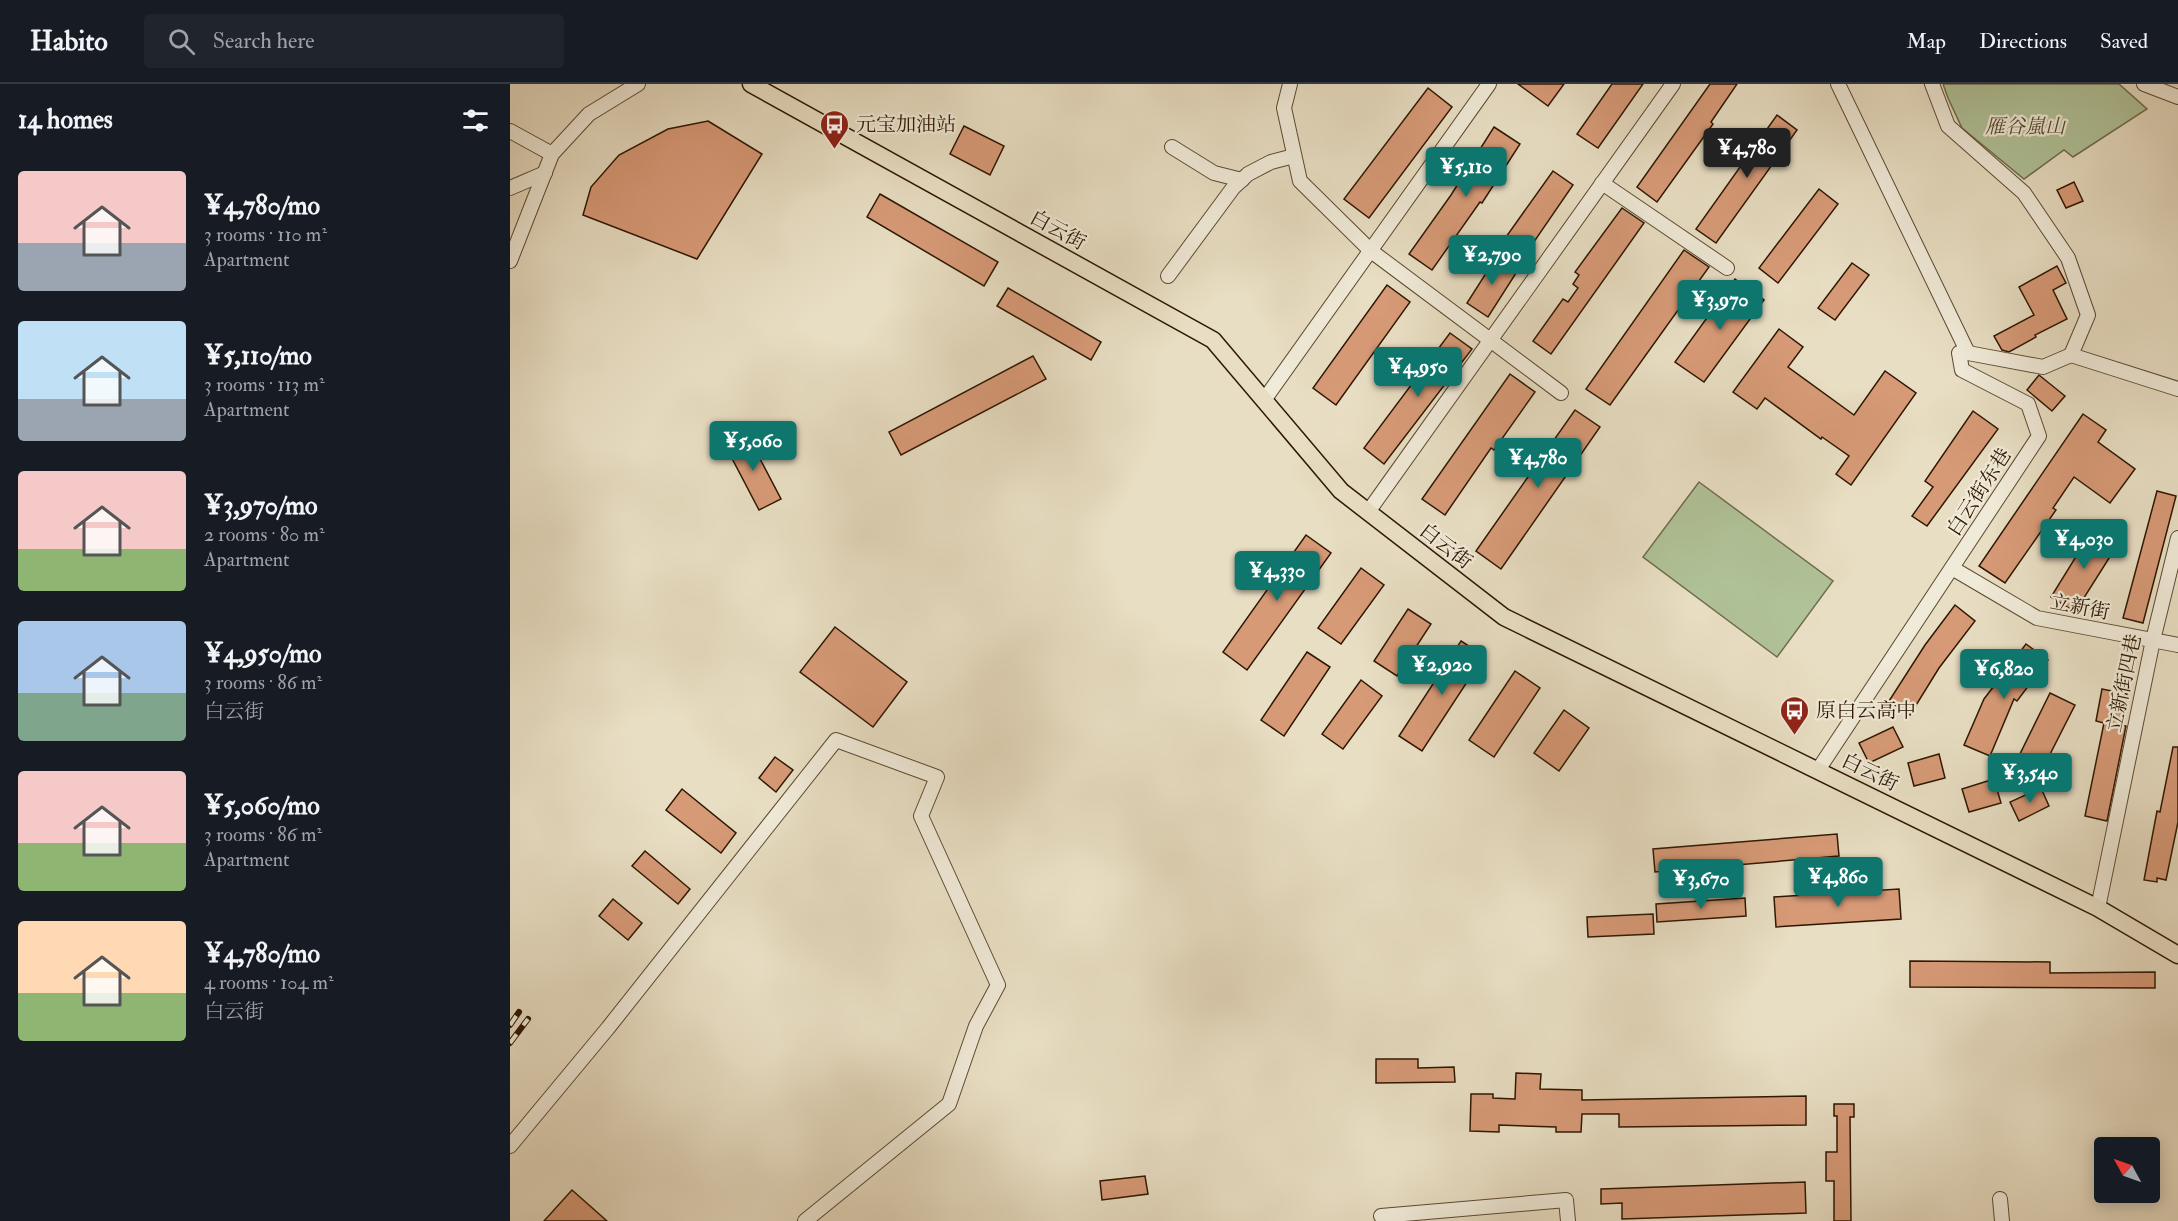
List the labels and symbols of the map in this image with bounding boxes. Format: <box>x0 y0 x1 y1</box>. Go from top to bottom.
bus stop icon: 元宝加油站 <box>819 108 851 150</box>
place label: 元宝加油站 <box>856 112 956 137</box>
park label: 雁谷嵐山 <box>1985 114 2067 139</box>
pin: ¥4,780 <box>1698 128 1796 179</box>
pin: ¥5,110 <box>1417 147 1515 198</box>
street label: 白云街 <box>1026 205 1090 255</box>
pin: ¥2,790 <box>1443 235 1541 286</box>
pin: ¥3,970 <box>1671 280 1769 331</box>
pin: ¥4,950 <box>1369 347 1467 398</box>
pin: ¥5,060 <box>704 421 802 472</box>
pin: ¥4,780 <box>1489 438 1587 489</box>
street label: 白云街东巷 <box>1941 443 2017 541</box>
street label: 白云街 <box>1415 518 1477 574</box>
pin: ¥4,030 <box>2035 519 2133 570</box>
pin: ¥4,330 <box>1228 551 1326 602</box>
street label: 立新街 <box>2048 589 2112 625</box>
street label: 立新街四巷 <box>2101 631 2147 735</box>
pin: ¥2,920 <box>1393 645 1491 696</box>
pin: ¥6,820 <box>1955 649 2053 700</box>
bus stop icon: 原白云高中 <box>1779 694 1811 736</box>
place label: 原白云高中 <box>1816 698 1916 723</box>
street label: 白云街 <box>1838 748 1902 796</box>
pin: ¥3,540 <box>1981 753 2079 804</box>
pin: ¥4,860 <box>1789 857 1887 908</box>
pin: ¥3,670 <box>1652 859 1750 910</box>
north arrow <box>2094 1137 2160 1203</box>

